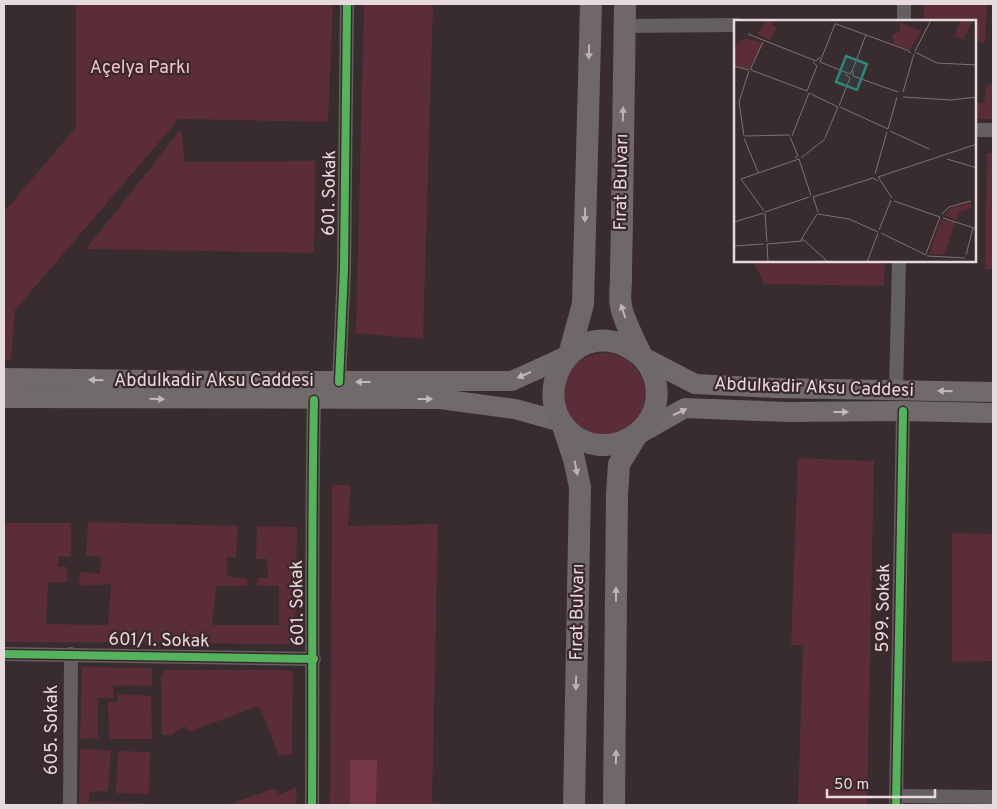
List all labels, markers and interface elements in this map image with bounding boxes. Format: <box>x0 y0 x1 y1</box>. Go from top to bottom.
inset map <box>734 20 977 262</box>
one-way arrow <box>585 45 593 61</box>
park label: Açelya Parkı <box>90 57 190 80</box>
one-way arrow <box>620 105 628 121</box>
street label: Fırat Bulvarı <box>610 133 634 231</box>
street label: 601. Sokak <box>318 150 342 236</box>
one-way arrow <box>581 207 589 223</box>
one-way arrow <box>619 303 627 318</box>
street label: Abdulkadir Aksu Caddesi <box>114 370 314 393</box>
one-way arrow <box>517 372 531 380</box>
street label: Abdulkadir Aksu Caddesi <box>714 373 914 403</box>
one-way arrow <box>87 376 103 384</box>
one-way arrow <box>355 378 371 386</box>
one-way arrow <box>936 387 952 395</box>
one-way arrow <box>150 395 166 403</box>
one-way arrow <box>417 395 433 403</box>
one-way arrow <box>673 407 687 415</box>
one-way arrow <box>833 408 849 416</box>
one-way arrow <box>573 461 581 477</box>
street label: 601. Sokak <box>286 560 310 646</box>
street label: Fırat Bulvarı <box>566 563 590 661</box>
street label: 599. Sokak <box>872 563 896 653</box>
one-way arrow <box>612 586 620 602</box>
street label: 601/1. Sokak <box>108 629 210 653</box>
one-way arrow <box>572 675 580 691</box>
street label: 605. Sokak <box>41 685 64 775</box>
one-way arrow <box>612 748 620 764</box>
scale bar <box>827 766 934 798</box>
text: 50 m <box>834 776 869 795</box>

